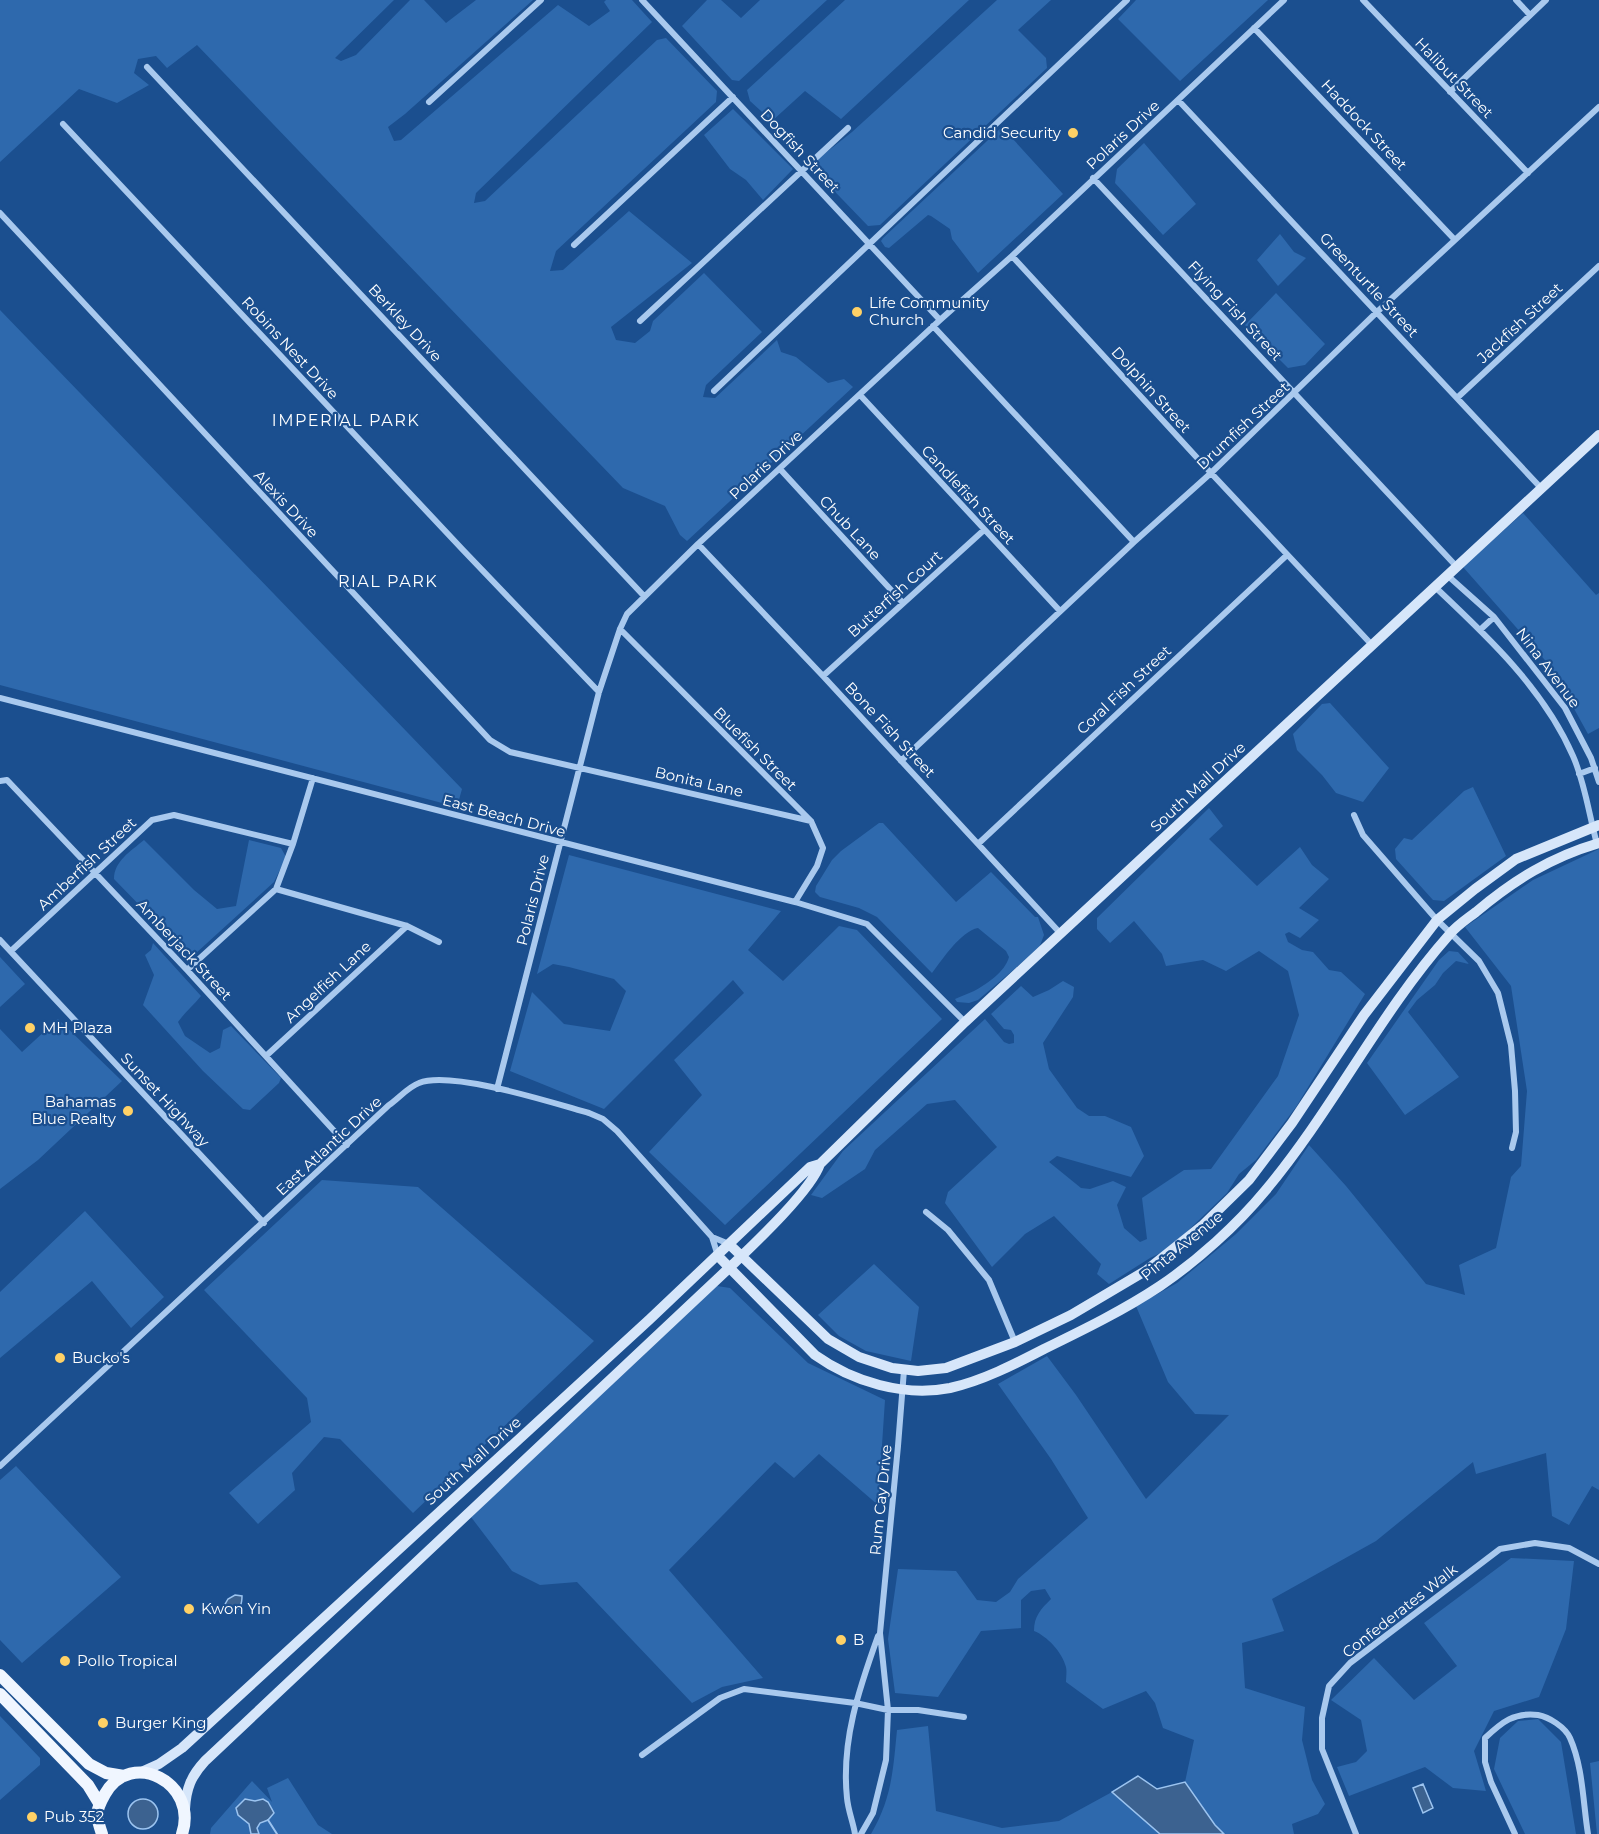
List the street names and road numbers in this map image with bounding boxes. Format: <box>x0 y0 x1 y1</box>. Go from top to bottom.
street label: Halibut Street <box>1411 33 1498 122</box>
street label: Haddock Street <box>1317 75 1411 174</box>
street label: Polaris Drive <box>1082 96 1163 173</box>
street label: Dogfish Street <box>757 105 844 197</box>
street label: Greenturtle Street <box>1316 228 1423 341</box>
street label: Flying Fish Street <box>1184 257 1287 365</box>
street label: Jackfish Street <box>1472 278 1566 368</box>
street label: Berkley Drive <box>364 280 446 366</box>
street label: Robins Nest Drive <box>238 292 343 403</box>
street label: Dolphin Street <box>1108 343 1195 437</box>
street label: Drumfish Street <box>1192 378 1293 474</box>
street label: Polaris Drive <box>725 426 806 503</box>
street label: Candlefish Street <box>918 441 1019 548</box>
street label: Alexis Drive <box>250 466 323 542</box>
street label: Chub Lane <box>816 491 885 564</box>
street label: Butterfish Court <box>843 546 946 641</box>
street label: Nina Avenue <box>1512 624 1585 712</box>
street label: Coral Fish Street <box>1072 641 1175 738</box>
street label: Bone Fish Street <box>841 678 940 782</box>
street label: Bluefish Street <box>710 703 801 794</box>
street label: South Mall Drive <box>1146 738 1249 836</box>
street label: Bonita Lane <box>653 762 745 801</box>
street label: East Beach Drive <box>440 790 568 841</box>
street label: Amberfish Street <box>33 813 140 914</box>
street label: Polaris Drive <box>512 852 553 947</box>
street label: Amberjack Street <box>133 895 236 1004</box>
street label: Angelfish Lane <box>280 937 375 1027</box>
street label: Sunset Highway <box>117 1049 214 1151</box>
street label: East Atlantic Drive <box>272 1092 385 1200</box>
street label: Pinta Avenue <box>1137 1207 1227 1284</box>
street label: South Mall Drive <box>420 1412 525 1509</box>
street label: Rum Cay Drive <box>865 1444 896 1556</box>
street label: Confederates Walk <box>1338 1560 1461 1662</box>

